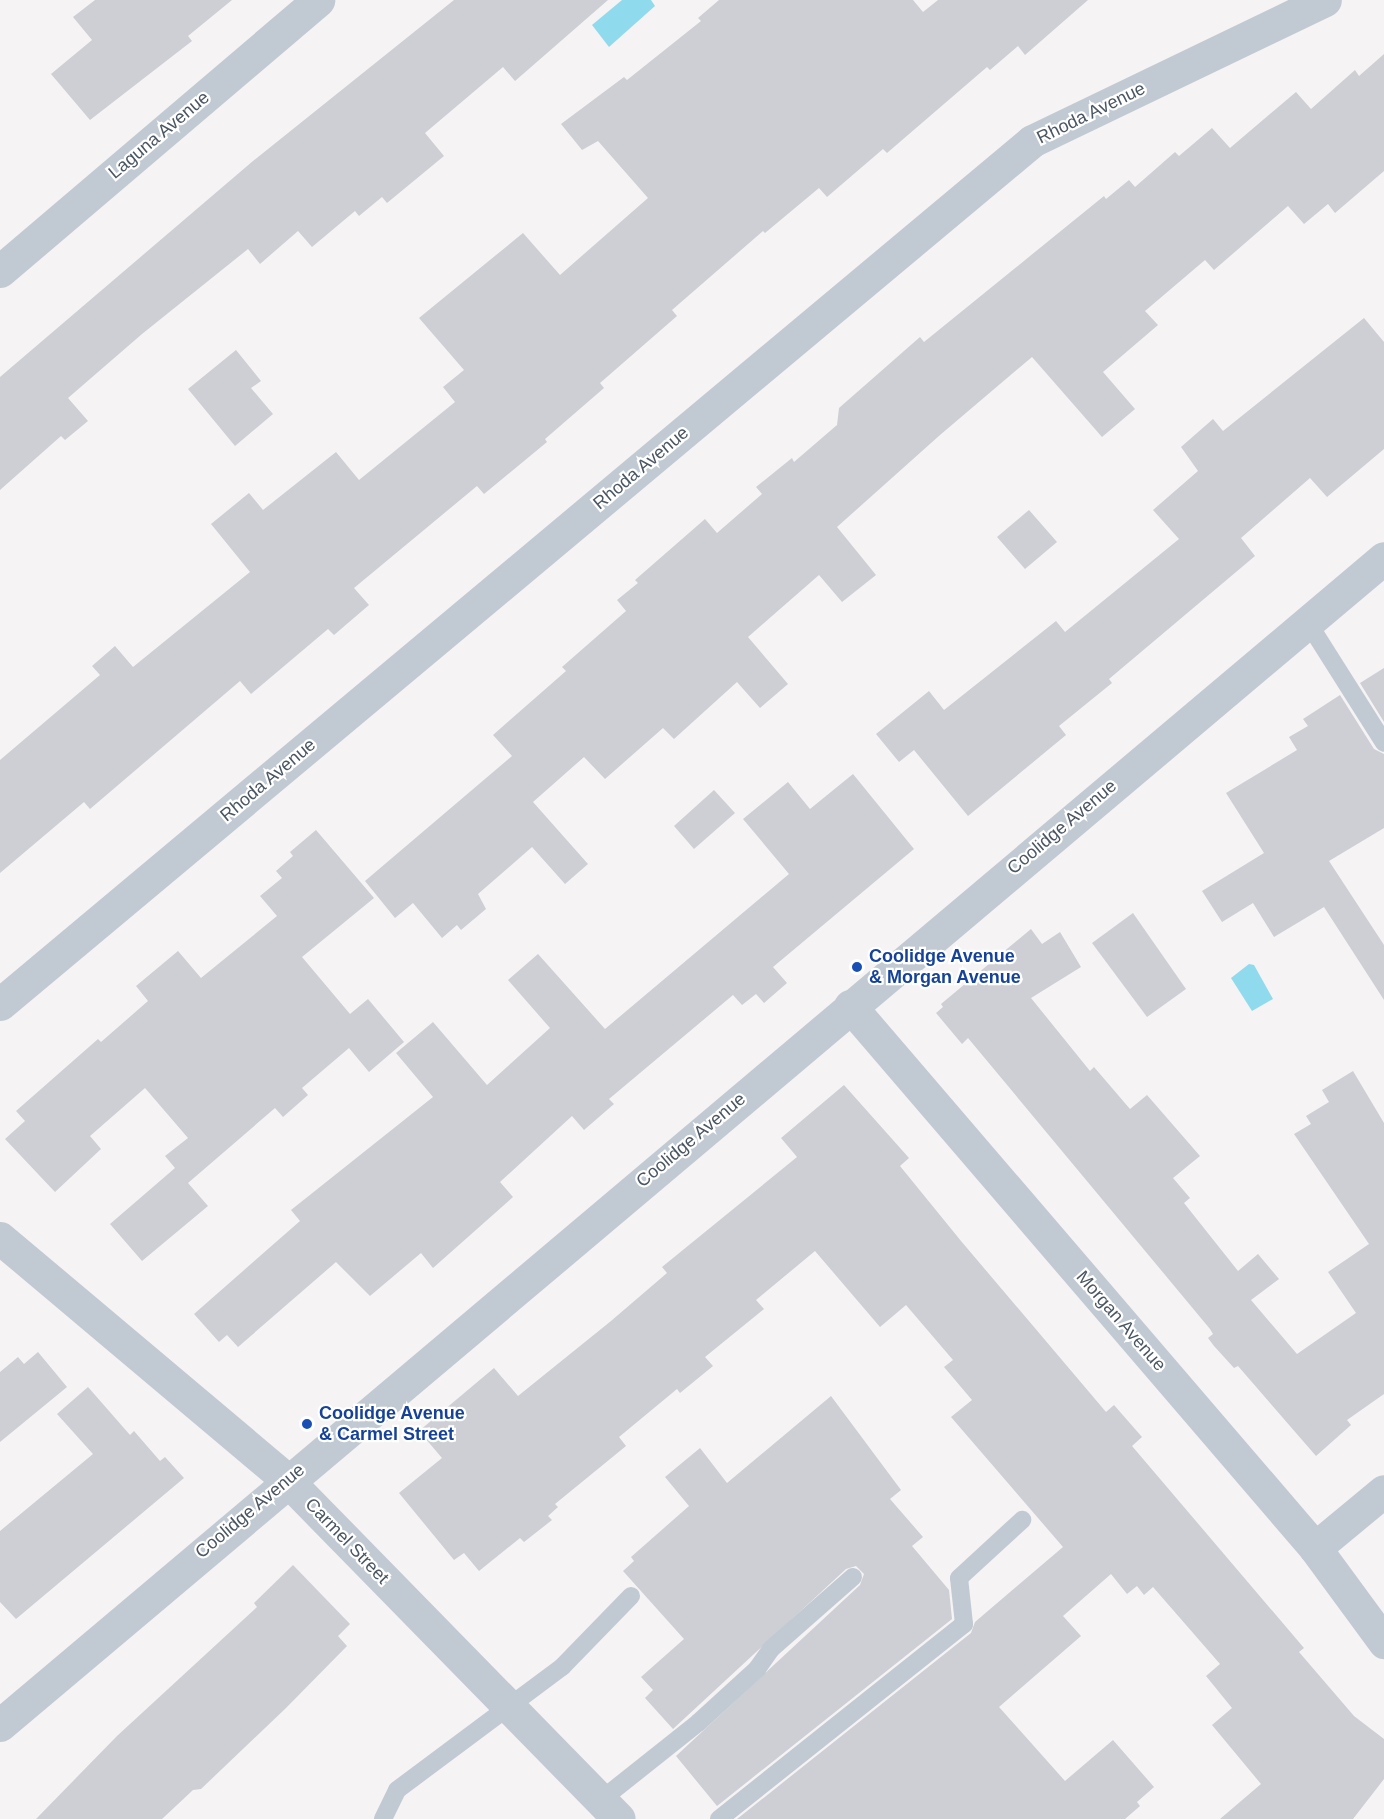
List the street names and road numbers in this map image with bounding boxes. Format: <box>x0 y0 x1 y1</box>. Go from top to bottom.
street label: Rhoda Avenue <box>1033 77 1149 149</box>
street label: Laguna Avenue <box>104 86 214 184</box>
street label: Rhoda Avenue <box>589 422 693 514</box>
street label: Rhoda Avenue <box>216 734 320 826</box>
street label: Coolidge Avenue <box>1003 775 1121 879</box>
street label: Coolidge Avenue <box>632 1088 750 1192</box>
street label: Morgan Avenue <box>1071 1266 1171 1376</box>
street label: Coolidge Avenue <box>191 1459 309 1563</box>
street label: Carmel Street <box>301 1494 393 1588</box>

